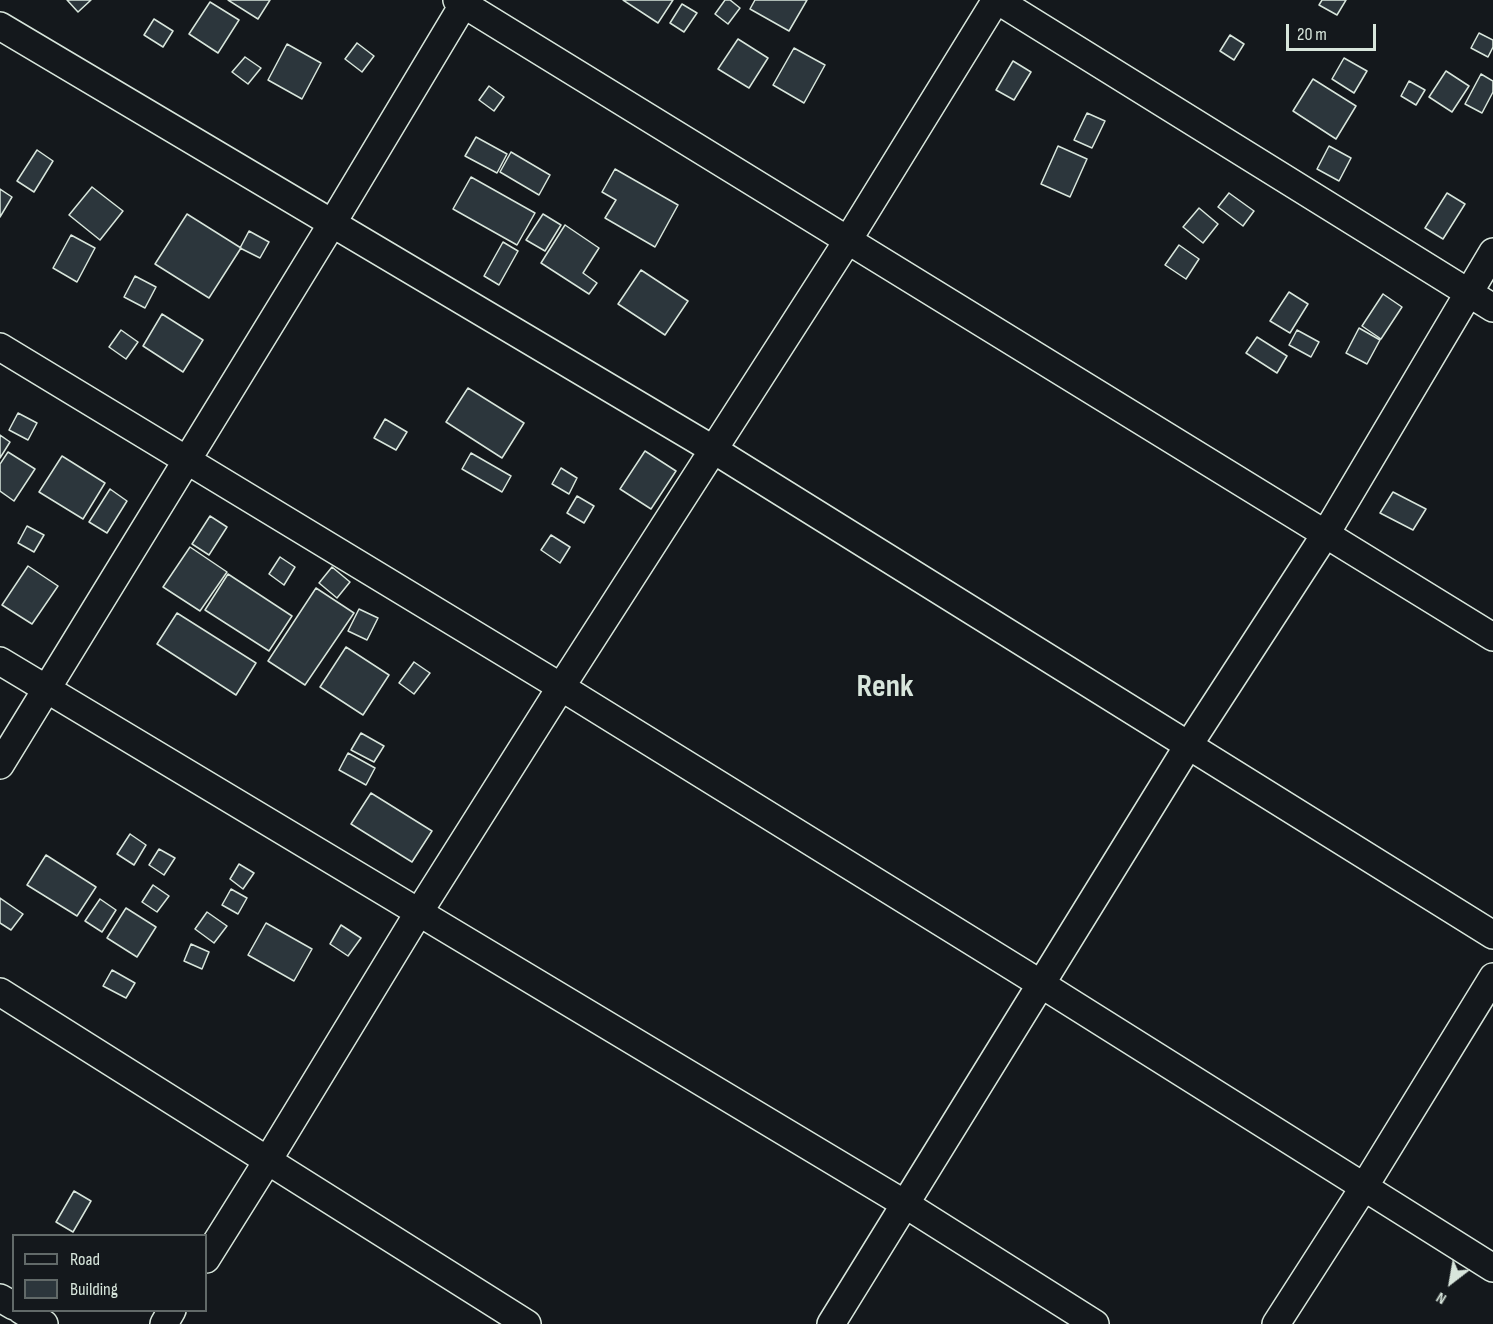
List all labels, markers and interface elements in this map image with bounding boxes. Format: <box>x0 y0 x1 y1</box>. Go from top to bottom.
scale bar <box>1289 12 1379 50</box>
text: 20 m <box>1297 24 1327 45</box>
district label: Renk <box>857 669 913 707</box>
legend <box>12 1234 207 1312</box>
text: Road <box>70 1249 100 1270</box>
north arrow <box>1421 1252 1481 1312</box>
text: Building <box>70 1279 118 1300</box>
text: N <box>1433 1288 1450 1308</box>

